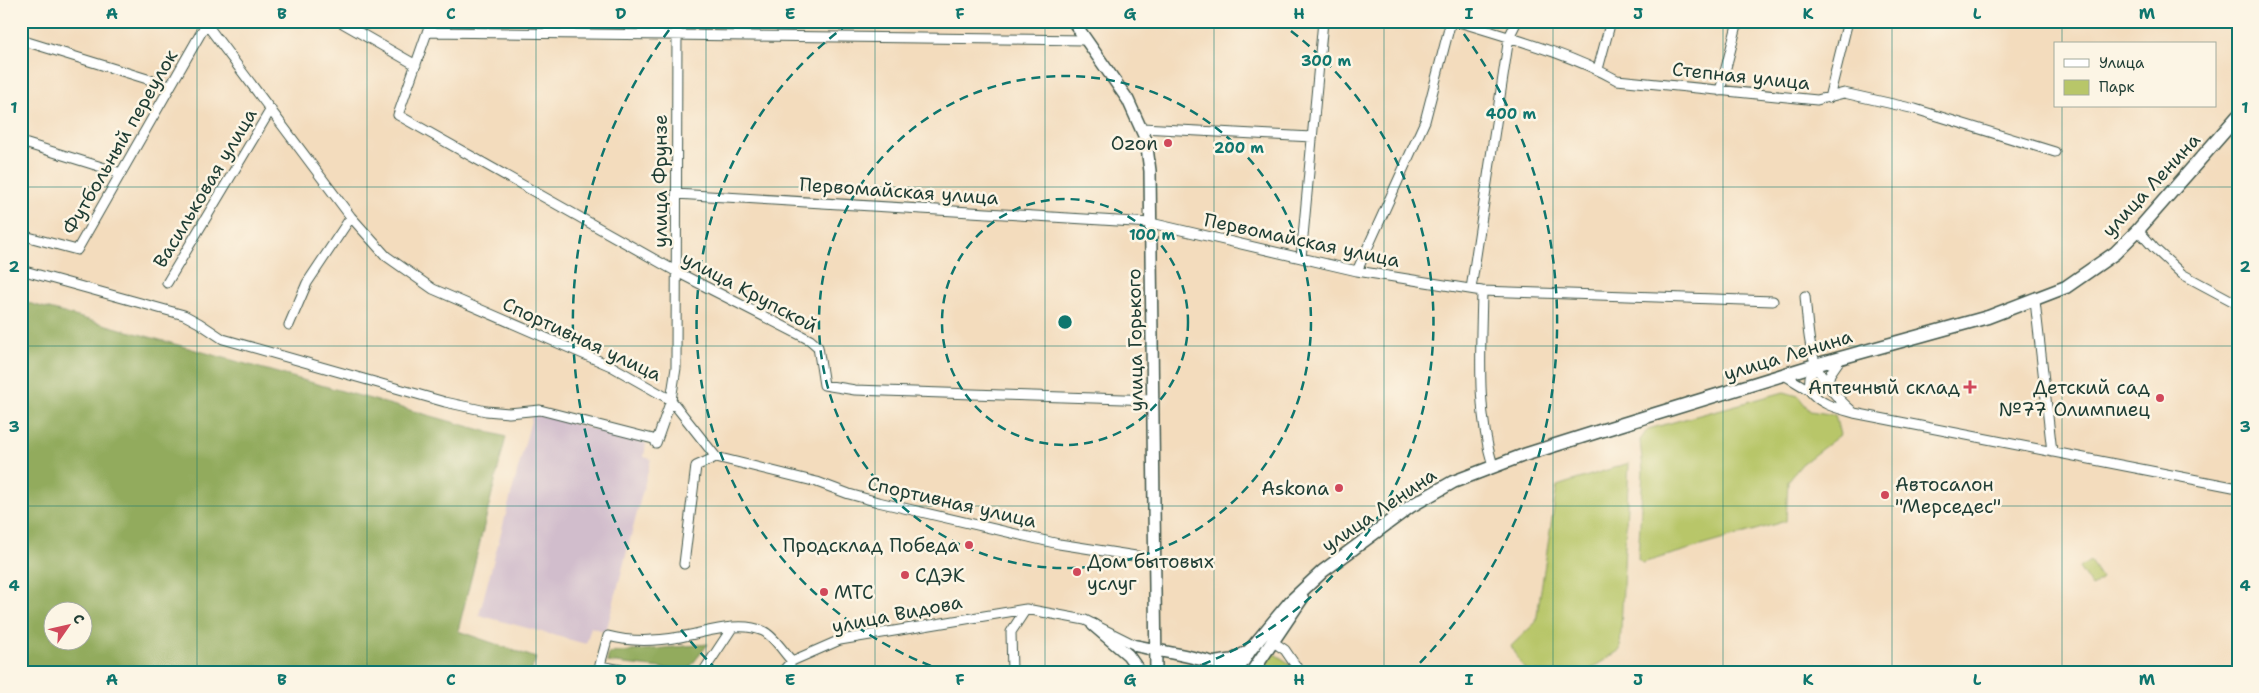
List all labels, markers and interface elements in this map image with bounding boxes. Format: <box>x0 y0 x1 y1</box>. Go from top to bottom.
text: A <box>106 3 118 24</box>
text: B <box>277 3 287 24</box>
text: C <box>446 3 456 24</box>
text: D <box>615 3 627 24</box>
text: E <box>785 3 795 24</box>
text: F <box>955 3 965 24</box>
text: G <box>1124 3 1137 24</box>
text: H <box>1293 3 1305 24</box>
text: I <box>1465 3 1474 24</box>
text: J <box>1633 3 1643 24</box>
text: K <box>1803 3 1814 24</box>
text: L <box>1973 3 1982 24</box>
text: M <box>2139 3 2156 24</box>
legend <box>2054 42 2216 108</box>
street label: Футбольный переулок <box>57 45 183 239</box>
text: 300 m <box>1301 51 1351 71</box>
text: Улица <box>2099 53 2145 73</box>
street label: Степная улица <box>1671 56 1811 96</box>
text: Парк <box>2099 77 2135 97</box>
text: 1 <box>10 97 18 118</box>
text: 1 <box>2241 97 2249 118</box>
street label: Васильковая улица <box>147 104 263 272</box>
text: 400 m <box>1486 104 1536 124</box>
street label: улица Фрунзе <box>648 114 673 248</box>
street label: улица Ленина <box>2096 128 2206 242</box>
place label: Ozon <box>1111 131 1158 156</box>
marker: Ozon <box>1162 137 1174 149</box>
text: 200 m <box>1214 138 1264 158</box>
street label: Первомайская улица <box>799 172 1000 210</box>
street label: Первомайская улица <box>1202 207 1402 273</box>
text: 100 m <box>1129 225 1175 245</box>
street label: улица Крупской <box>678 246 822 338</box>
text: 2 <box>8 256 20 277</box>
text: 2 <box>2239 256 2251 277</box>
street label: улица Горького <box>1121 268 1149 412</box>
street label: Спортивная улица <box>498 291 666 387</box>
centre of rings <box>1056 313 1074 331</box>
street label: улица Ленина <box>1721 323 1856 386</box>
place label: Аптечный склад <box>1808 375 1960 400</box>
place label: Детский сад №77 Олимпиец <box>1998 375 2150 422</box>
marker: Аптечный склад <box>1964 381 1976 393</box>
marker: Детский сад №77 Олимпиец <box>2154 392 2166 404</box>
text: 3 <box>8 416 20 437</box>
text: 3 <box>2239 416 2251 437</box>
street label: улица Ленина <box>1317 462 1441 558</box>
street label: Спортивная улица <box>865 470 1039 534</box>
place label: Автосалон "Мерседес" <box>1895 472 2001 519</box>
place label: Askona <box>1261 476 1329 501</box>
marker: Askona <box>1333 482 1345 494</box>
marker: Автосалон "Мерседес" <box>1879 489 1891 501</box>
place label: Продсклад Победа <box>783 533 959 558</box>
marker: Продсклад Победа <box>963 539 975 551</box>
place label: Дом бытовых услуг <box>1087 549 1214 596</box>
place label: СДЭК <box>915 563 965 588</box>
marker: Дом бытовых услуг <box>1071 566 1083 578</box>
marker: СДЭК <box>899 569 911 581</box>
text: 4 <box>8 575 20 596</box>
text: 4 <box>2239 575 2251 596</box>
place label: МТС <box>834 580 874 605</box>
marker: МТС <box>818 586 830 598</box>
street label: улица Видова <box>830 589 964 639</box>
north arrow <box>42 600 92 650</box>
text: С <box>69 610 89 627</box>
text: A <box>106 669 118 690</box>
text: B <box>277 669 287 690</box>
text: C <box>446 669 456 690</box>
text: D <box>615 669 627 690</box>
text: E <box>785 669 795 690</box>
text: F <box>955 669 965 690</box>
text: G <box>1124 669 1137 690</box>
text: H <box>1293 669 1305 690</box>
text: I <box>1465 669 1474 690</box>
text: J <box>1633 669 1643 690</box>
text: K <box>1803 669 1814 690</box>
text: L <box>1973 669 1982 690</box>
text: M <box>2139 669 2156 690</box>

